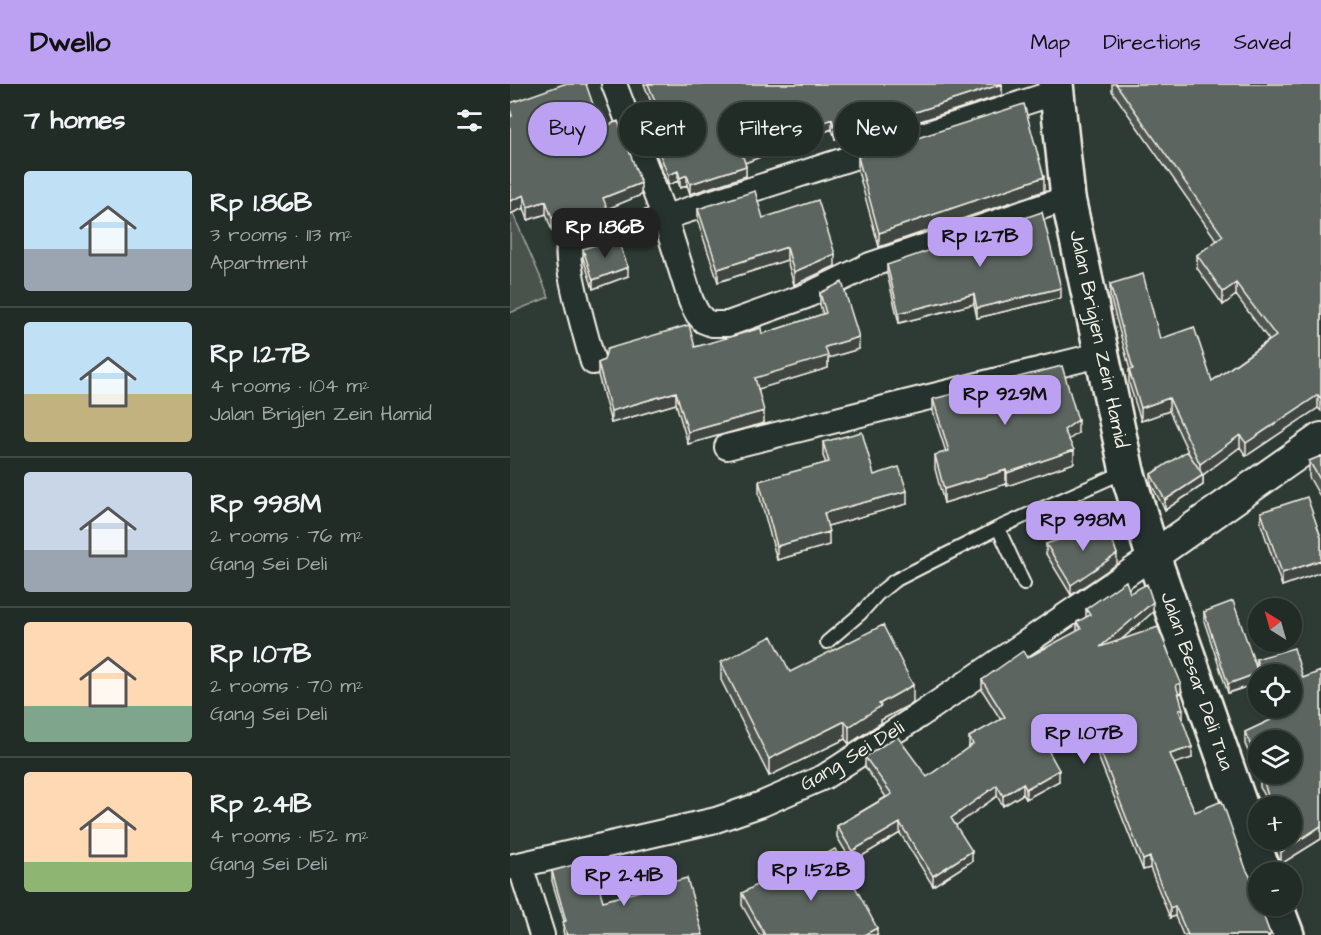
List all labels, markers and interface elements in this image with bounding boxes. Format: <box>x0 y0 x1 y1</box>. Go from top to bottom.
text: Dwello <box>30 23 111 62</box>
text: Map <box>1030 28 1070 57</box>
text: Directions <box>1103 28 1201 57</box>
text: Saved <box>1234 28 1291 57</box>
text: 7 homes <box>24 102 125 138</box>
chip: Buy <box>528 102 607 156</box>
chip: Rent <box>619 102 706 156</box>
chip: Filters <box>718 102 823 156</box>
chip: New <box>835 102 919 156</box>
icon: filters <box>453 104 486 137</box>
text: Rp 1.86B <box>210 185 312 221</box>
icon: home <box>72 195 144 267</box>
pin: Rp 1.86B <box>543 208 667 259</box>
text: Rp 1.86B <box>566 213 644 241</box>
pin: Rp 1.27B <box>918 217 1042 268</box>
text: 3 rooms · 113 m² <box>210 221 353 249</box>
text: Rp 1.27B <box>942 222 1018 250</box>
street label: Jalan Brigjen Zein Hamid <box>1061 228 1136 451</box>
text: Apartment <box>210 249 308 277</box>
text: Rp 1.27B <box>210 336 310 372</box>
icon: home <box>72 346 144 418</box>
text: 4 rooms · 104 m² <box>210 372 369 400</box>
pin: Rp 929M <box>950 375 1060 426</box>
text: Rp 929M <box>963 380 1047 408</box>
text: Jalan Brigjen Zein Hamid <box>210 400 432 428</box>
text: Rp 998M <box>210 486 321 522</box>
icon: home <box>72 496 144 568</box>
pin: Rp 998M <box>1028 501 1138 552</box>
text: Rp 998M <box>1040 506 1126 534</box>
text: 2 rooms · 76 m² <box>210 522 363 550</box>
text: Gang Sei Deli <box>210 550 327 578</box>
street label: Jalan Besar Deli Tua <box>1153 588 1241 774</box>
north arrow <box>1248 598 1302 652</box>
map controls <box>1248 598 1302 916</box>
text: Rp 1.07B <box>210 636 311 672</box>
icon: home <box>72 646 144 718</box>
button: locate <box>1248 664 1302 718</box>
text: 2 rooms · 70 m² <box>210 672 363 700</box>
text: Gang Sei Deli <box>210 700 327 728</box>
street label: Gang Sei Deli <box>795 714 910 799</box>
pin: Rp 1.07B <box>1022 714 1146 765</box>
text: Rp 1.07B <box>1045 719 1123 747</box>
button: layers <box>1248 730 1302 784</box>
text: Rp 2.41B <box>210 786 311 822</box>
icon: home <box>72 796 144 868</box>
button: + <box>1248 796 1302 850</box>
text: 4 rooms · 152 m² <box>210 822 369 850</box>
text: Gang Sei Deli <box>210 850 327 878</box>
pin: Rp 1.52B <box>749 851 873 902</box>
pin: Rp 2.41B <box>562 856 686 907</box>
text: Rp 1.52B <box>772 856 850 884</box>
text: Rp 2.41B <box>585 861 663 889</box>
button: − <box>1248 862 1302 916</box>

